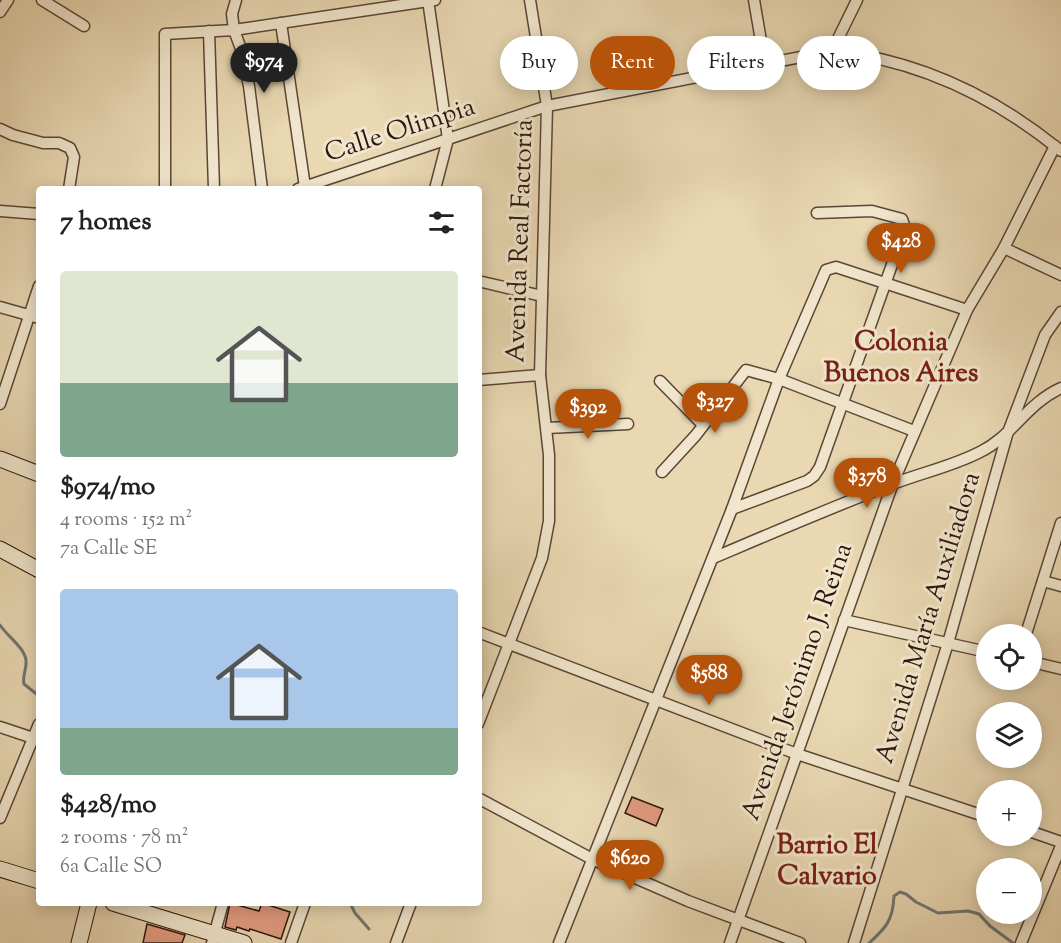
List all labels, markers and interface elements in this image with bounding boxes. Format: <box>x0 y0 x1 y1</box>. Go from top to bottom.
chip: Buy <box>500 36 578 90</box>
chip: Rent <box>590 36 675 90</box>
chip: Filters <box>687 36 785 90</box>
chip: New <box>797 36 881 90</box>
pin: $974 <box>228 43 300 94</box>
text: $974 <box>244 48 284 77</box>
street label: Calle Olimpia <box>320 89 480 173</box>
street label: Avenida Real Factoría <box>498 119 544 363</box>
text: 7 homes <box>60 204 151 241</box>
icon: filters <box>425 206 458 239</box>
pin: $428 <box>865 223 937 274</box>
text: $428 <box>881 228 921 257</box>
icon: home <box>205 310 313 418</box>
district label: Colonia Buenos Aires <box>824 324 979 394</box>
pin: $327 <box>679 383 751 434</box>
text: $327 <box>696 388 734 417</box>
pin: $392 <box>552 389 624 440</box>
text: $392 <box>569 394 607 423</box>
pin: $378 <box>831 458 903 509</box>
text: $378 <box>848 463 886 492</box>
street label: Avenida María Auxiliadora <box>867 468 991 768</box>
text: $974/mo <box>60 469 155 506</box>
text: 4 rooms · 152 m² <box>60 506 192 535</box>
text: 7a Calle SE <box>60 535 157 564</box>
street label: Avenida Jerónimo J. Reina <box>733 538 863 826</box>
map controls <box>976 624 1042 924</box>
button: locate <box>976 624 1042 690</box>
icon: home <box>205 628 313 736</box>
pin: $588 <box>673 655 745 706</box>
text: $588 <box>690 660 728 689</box>
button: layers <box>976 702 1042 768</box>
button: + <box>976 780 1042 846</box>
text: $428/mo <box>60 787 156 824</box>
text: 2 rooms · 78 m² <box>60 824 189 853</box>
district label: Barrio El Calvario <box>776 827 878 897</box>
pin: $620 <box>594 840 666 891</box>
text: $620 <box>610 845 650 874</box>
text: 6a Calle SO <box>60 853 162 882</box>
button: − <box>976 858 1042 924</box>

